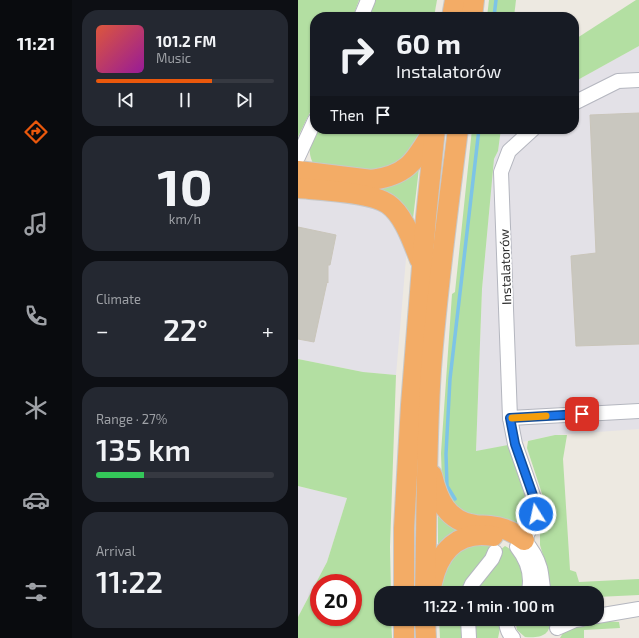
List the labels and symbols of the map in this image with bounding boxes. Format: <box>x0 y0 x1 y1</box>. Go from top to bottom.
street label: Instalatorów <box>496 228 514 305</box>
pin <box>565 397 599 431</box>
position arrow <box>515 493 557 535</box>
speed limit sign: 20 <box>310 574 362 626</box>

